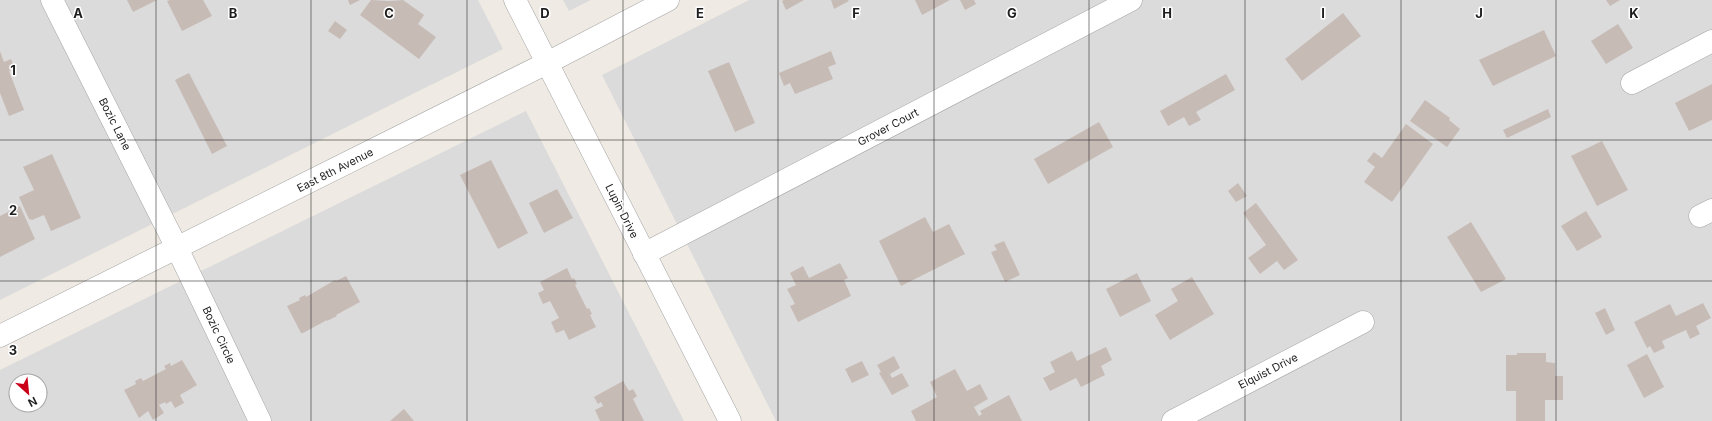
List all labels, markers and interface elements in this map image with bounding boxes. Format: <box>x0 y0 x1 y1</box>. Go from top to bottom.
text: A <box>73 5 83 21</box>
text: B <box>229 5 238 21</box>
text: C <box>384 5 394 21</box>
text: D <box>540 5 550 21</box>
text: E <box>696 5 704 21</box>
text: F <box>852 5 860 21</box>
text: G <box>1007 5 1017 21</box>
text: H <box>1162 5 1172 21</box>
text: I <box>1321 5 1325 21</box>
text: J <box>1475 5 1483 21</box>
text: K <box>1629 5 1639 21</box>
text: 1 <box>10 62 16 78</box>
street label: Bozic Lane <box>96 95 134 153</box>
street label: Grover Court <box>855 105 921 149</box>
street label: East 8th Avenue <box>294 145 376 195</box>
street label: Lupin Drive <box>602 182 642 240</box>
text: 2 <box>9 202 17 218</box>
street label: Bozic Circle <box>200 304 238 366</box>
text: 3 <box>9 342 17 358</box>
street label: Elquist Drive <box>1236 350 1300 392</box>
north arrow <box>8 373 48 413</box>
text: N <box>26 394 39 410</box>

